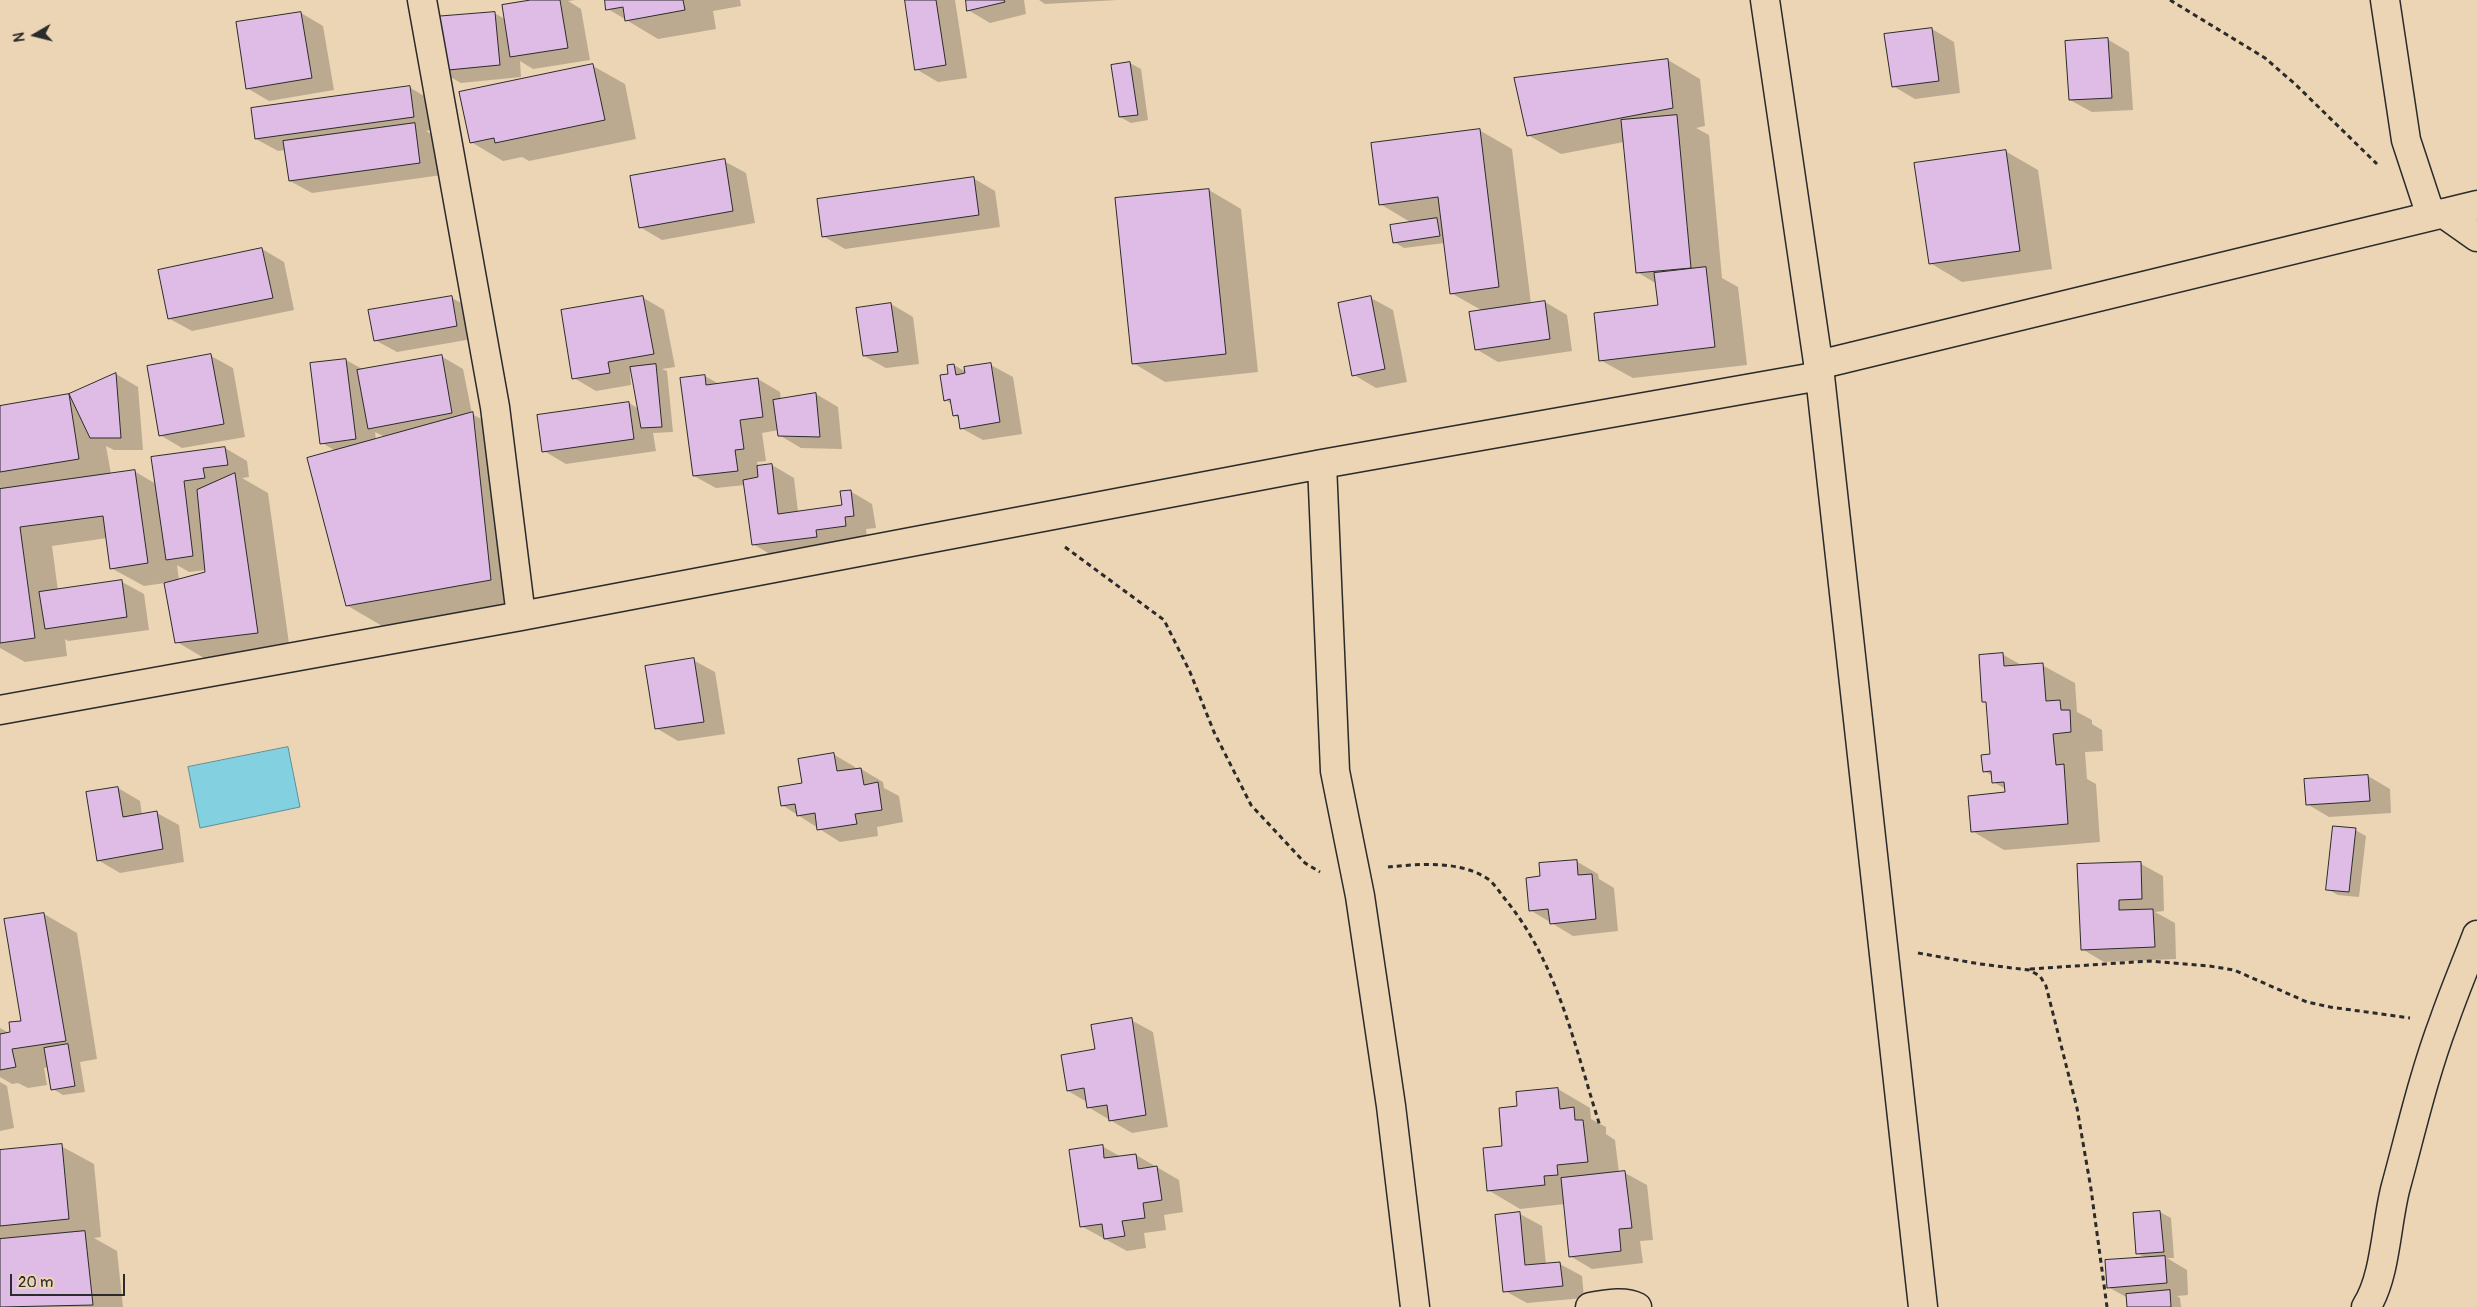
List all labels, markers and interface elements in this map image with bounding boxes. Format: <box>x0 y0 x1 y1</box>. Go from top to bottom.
north arrow <box>10 10 60 60</box>
text: N <box>11 31 29 43</box>
scale bar <box>12 1264 128 1296</box>
text: 20 m <box>18 1273 53 1292</box>

